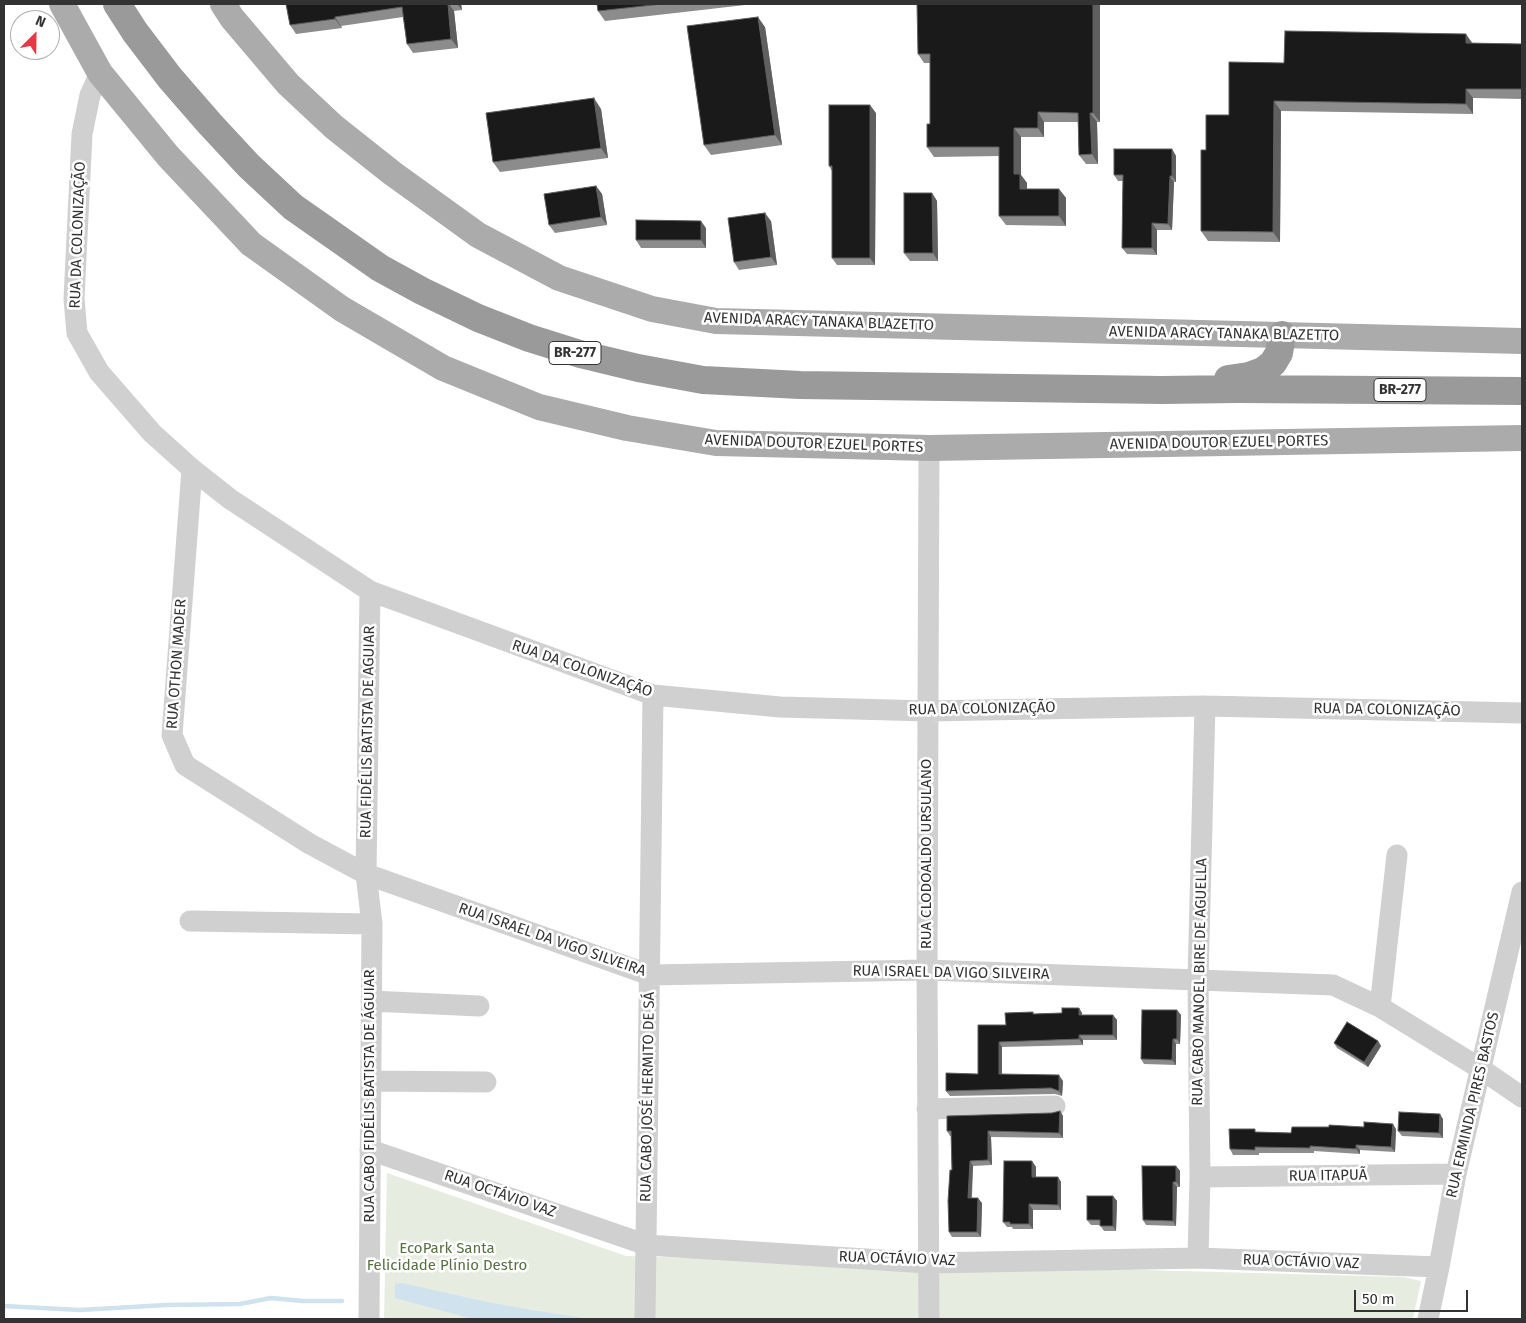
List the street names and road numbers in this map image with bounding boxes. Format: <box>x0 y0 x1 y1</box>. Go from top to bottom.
street label: RUA DA COLONIZAÇÃO <box>66 161 90 309</box>
street label: AVENIDA ARACY TANAKA BLAZETTO <box>704 309 934 335</box>
street label: AVENIDA ARACY TANAKA BLAZETTO <box>1109 323 1339 345</box>
road number: BR-277 <box>549 342 601 364</box>
road number: BR-277 <box>1374 378 1426 402</box>
street label: AVENIDA DOUTOR EZUEL PORTES <box>704 431 924 457</box>
street label: AVENIDA DOUTOR EZUEL PORTES <box>1109 432 1329 454</box>
street label: RUA OTHON MADER <box>163 598 191 730</box>
street label: RUA FIDÉLIS BATISTA DE AGUIAR <box>357 625 379 839</box>
street label: RUA DA COLONIZAÇÃO <box>509 637 655 701</box>
street label: RUA DA COLONIZAÇÃO <box>908 699 1056 719</box>
street label: RUA DA COLONIZAÇÃO <box>1313 700 1461 720</box>
street label: RUA CLODOALDO URSULANO <box>918 759 936 949</box>
street label: RUA CABO MANOEL BIRE DE AGUELLA <box>1189 858 1211 1106</box>
street label: RUA ISRAEL DA VIGO SILVEIRA <box>456 899 648 981</box>
street label: RUA ISRAEL DA VIGO SILVEIRA <box>852 962 1050 984</box>
street label: RUA CABO FIDÉLIS BATISTA DE ÁGUIAR <box>361 969 379 1223</box>
street label: RUA CABO JOSÉ HERMITO DE SÁ <box>637 992 659 1202</box>
street label: RUA ERMINDA PIRES BASTOS <box>1443 1010 1503 1200</box>
street label: RUA OCTÁVIO VAZ <box>442 1166 558 1222</box>
street label: RUA ITAPUÃ <box>1289 1166 1367 1186</box>
street label: RUA OCTÁVIO VAZ <box>838 1248 956 1270</box>
street label: RUA OCTÁVIO VAZ <box>1242 1251 1360 1273</box>

